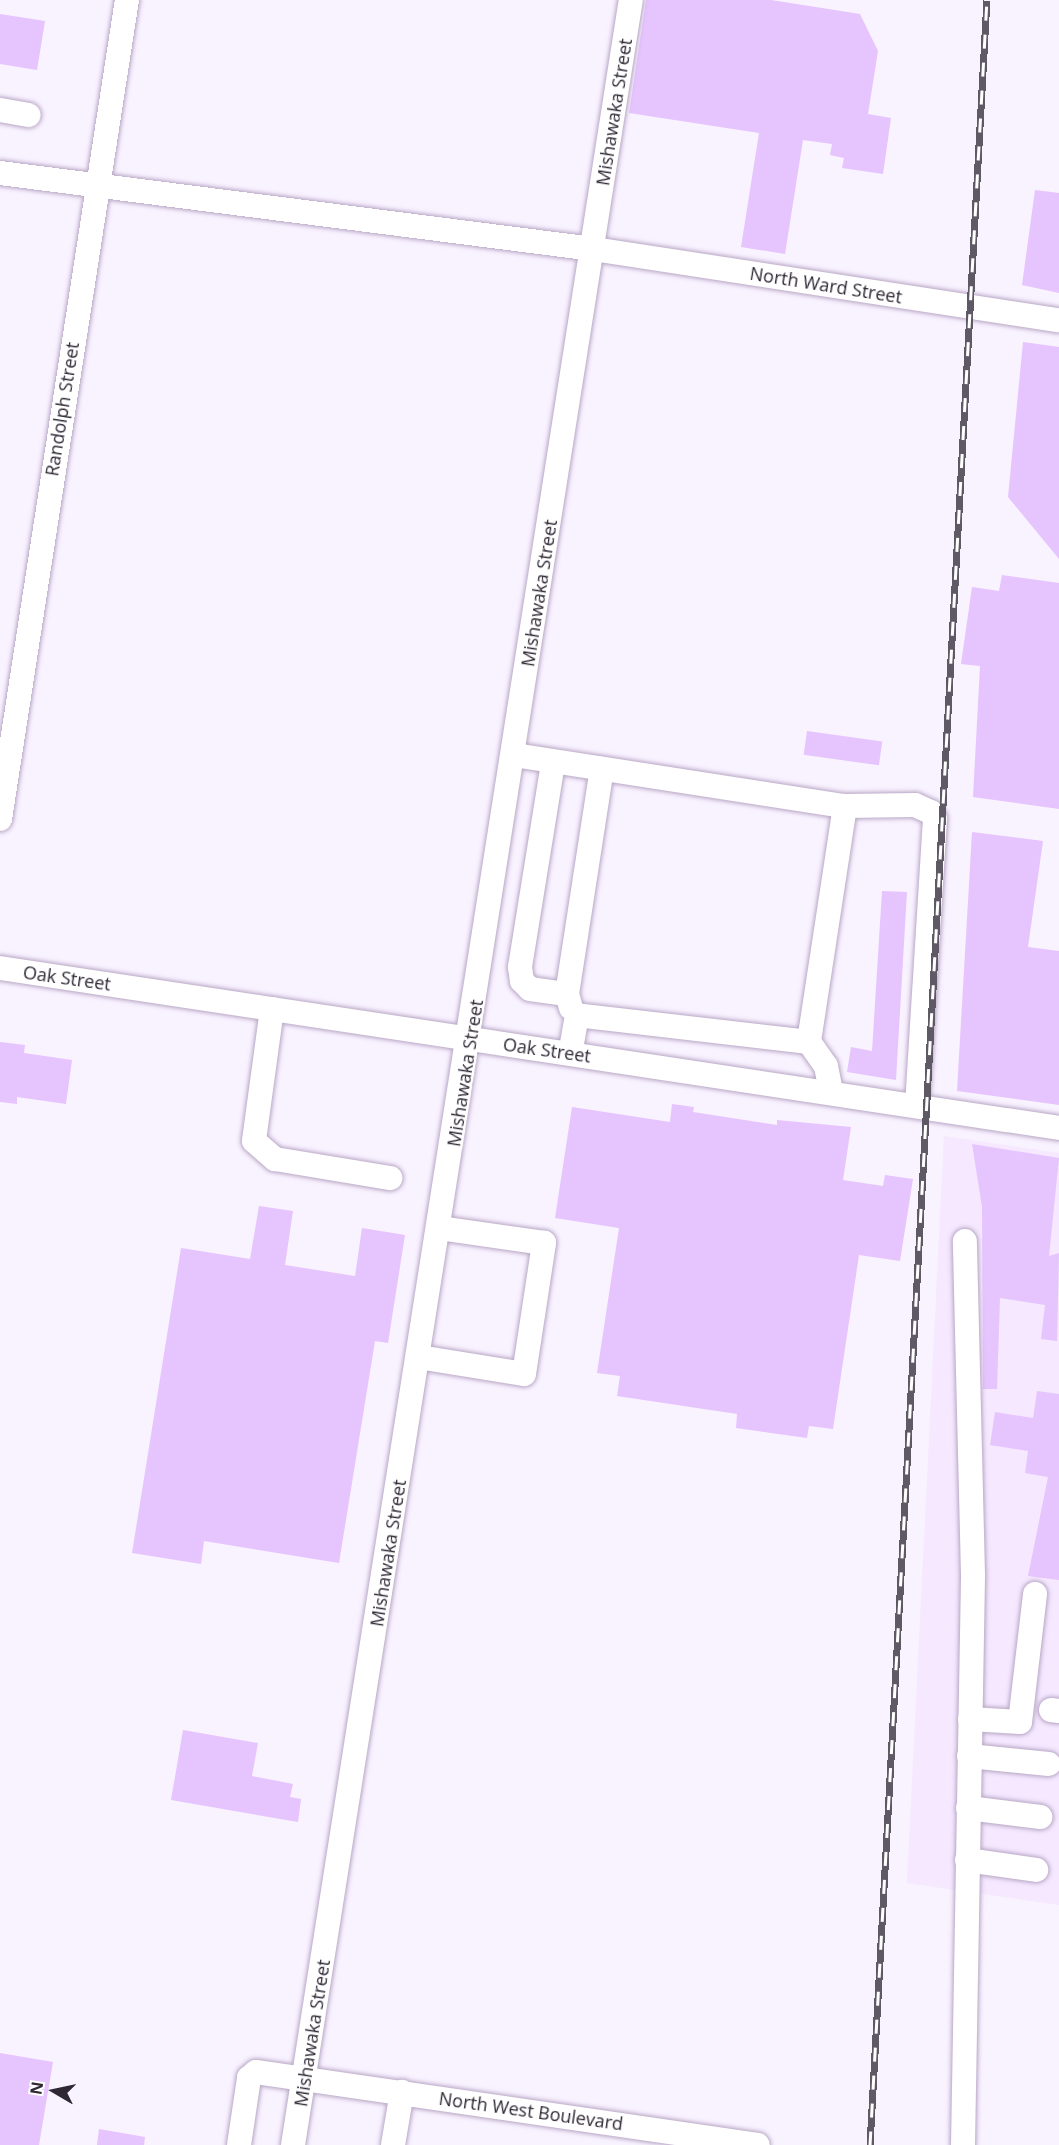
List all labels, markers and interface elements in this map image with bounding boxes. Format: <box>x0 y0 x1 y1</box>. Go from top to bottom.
street label: Mishawaka Street <box>592 37 636 187</box>
street label: North Ward Street <box>748 262 904 308</box>
street label: Randolph Street <box>41 340 83 478</box>
street label: Mishawaka Street <box>517 518 561 668</box>
street label: Oak Street <box>22 961 112 995</box>
street label: Mishawaka Street <box>443 998 487 1148</box>
street label: Oak Street <box>502 1033 592 1067</box>
street label: Mishawaka Street <box>366 1478 410 1628</box>
street label: Mishawaka Street <box>290 1958 334 2108</box>
north arrow <box>24 2061 84 2121</box>
text: N <box>24 2080 48 2096</box>
street label: North West Boulevard <box>438 2087 624 2135</box>

